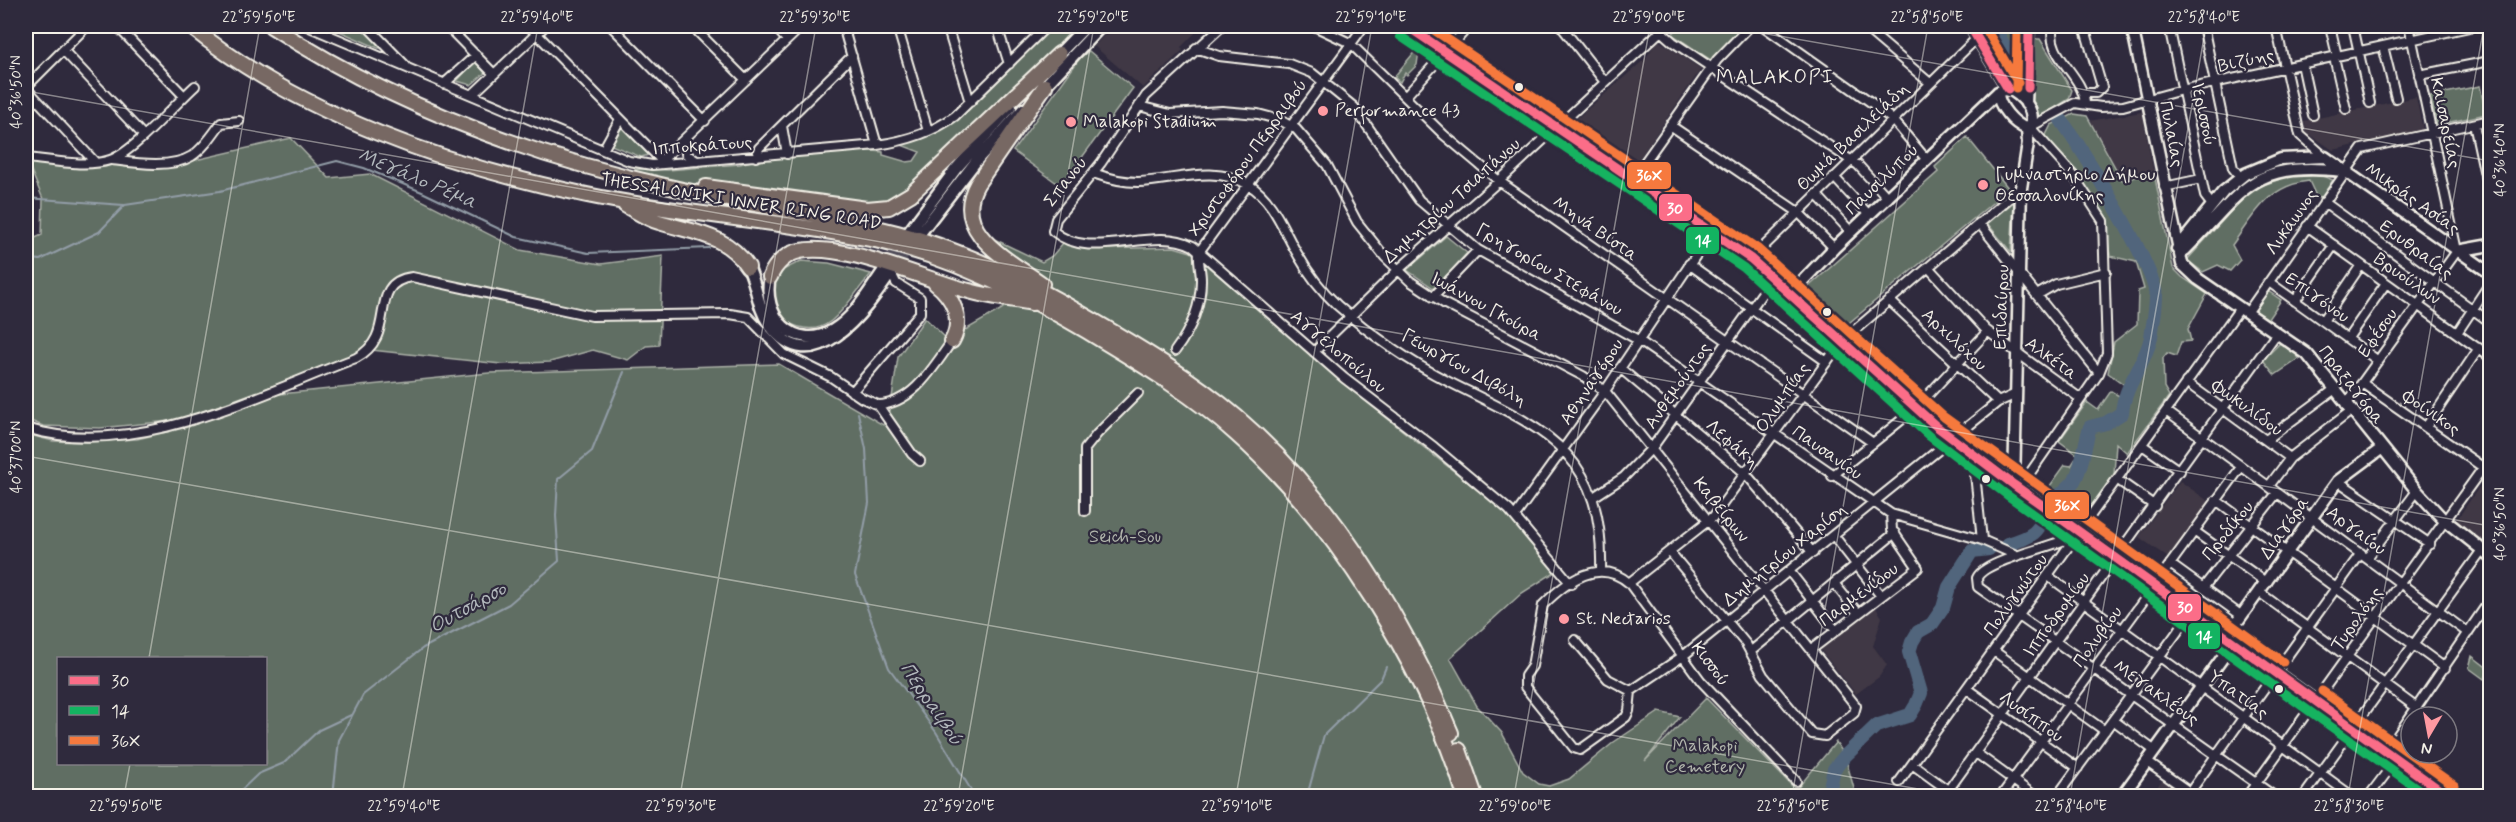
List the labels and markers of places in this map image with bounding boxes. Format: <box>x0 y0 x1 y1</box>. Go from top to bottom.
unlabelled marker <box>1513 81 1525 93</box>
place label: Performance 43 <box>1335 99 1460 125</box>
marker: Performance 43 <box>1316 104 1330 118</box>
place label: Malakopi Stadium <box>1083 110 1217 134</box>
marker: Malakopi Stadium <box>1064 115 1078 129</box>
place label: Γυμναστήριο Δήμου Θεσσαλονίκης <box>1995 163 2155 208</box>
marker: Γυμναστήριο Δήμου Θεσσαλονίκης <box>1976 178 1990 192</box>
unlabelled marker <box>1821 306 1833 318</box>
unlabelled marker <box>1980 473 1992 485</box>
place label: St. Nectarios <box>1576 607 1671 631</box>
marker: St. Nectarios <box>1557 612 1571 626</box>
unlabelled marker <box>2273 683 2285 695</box>

